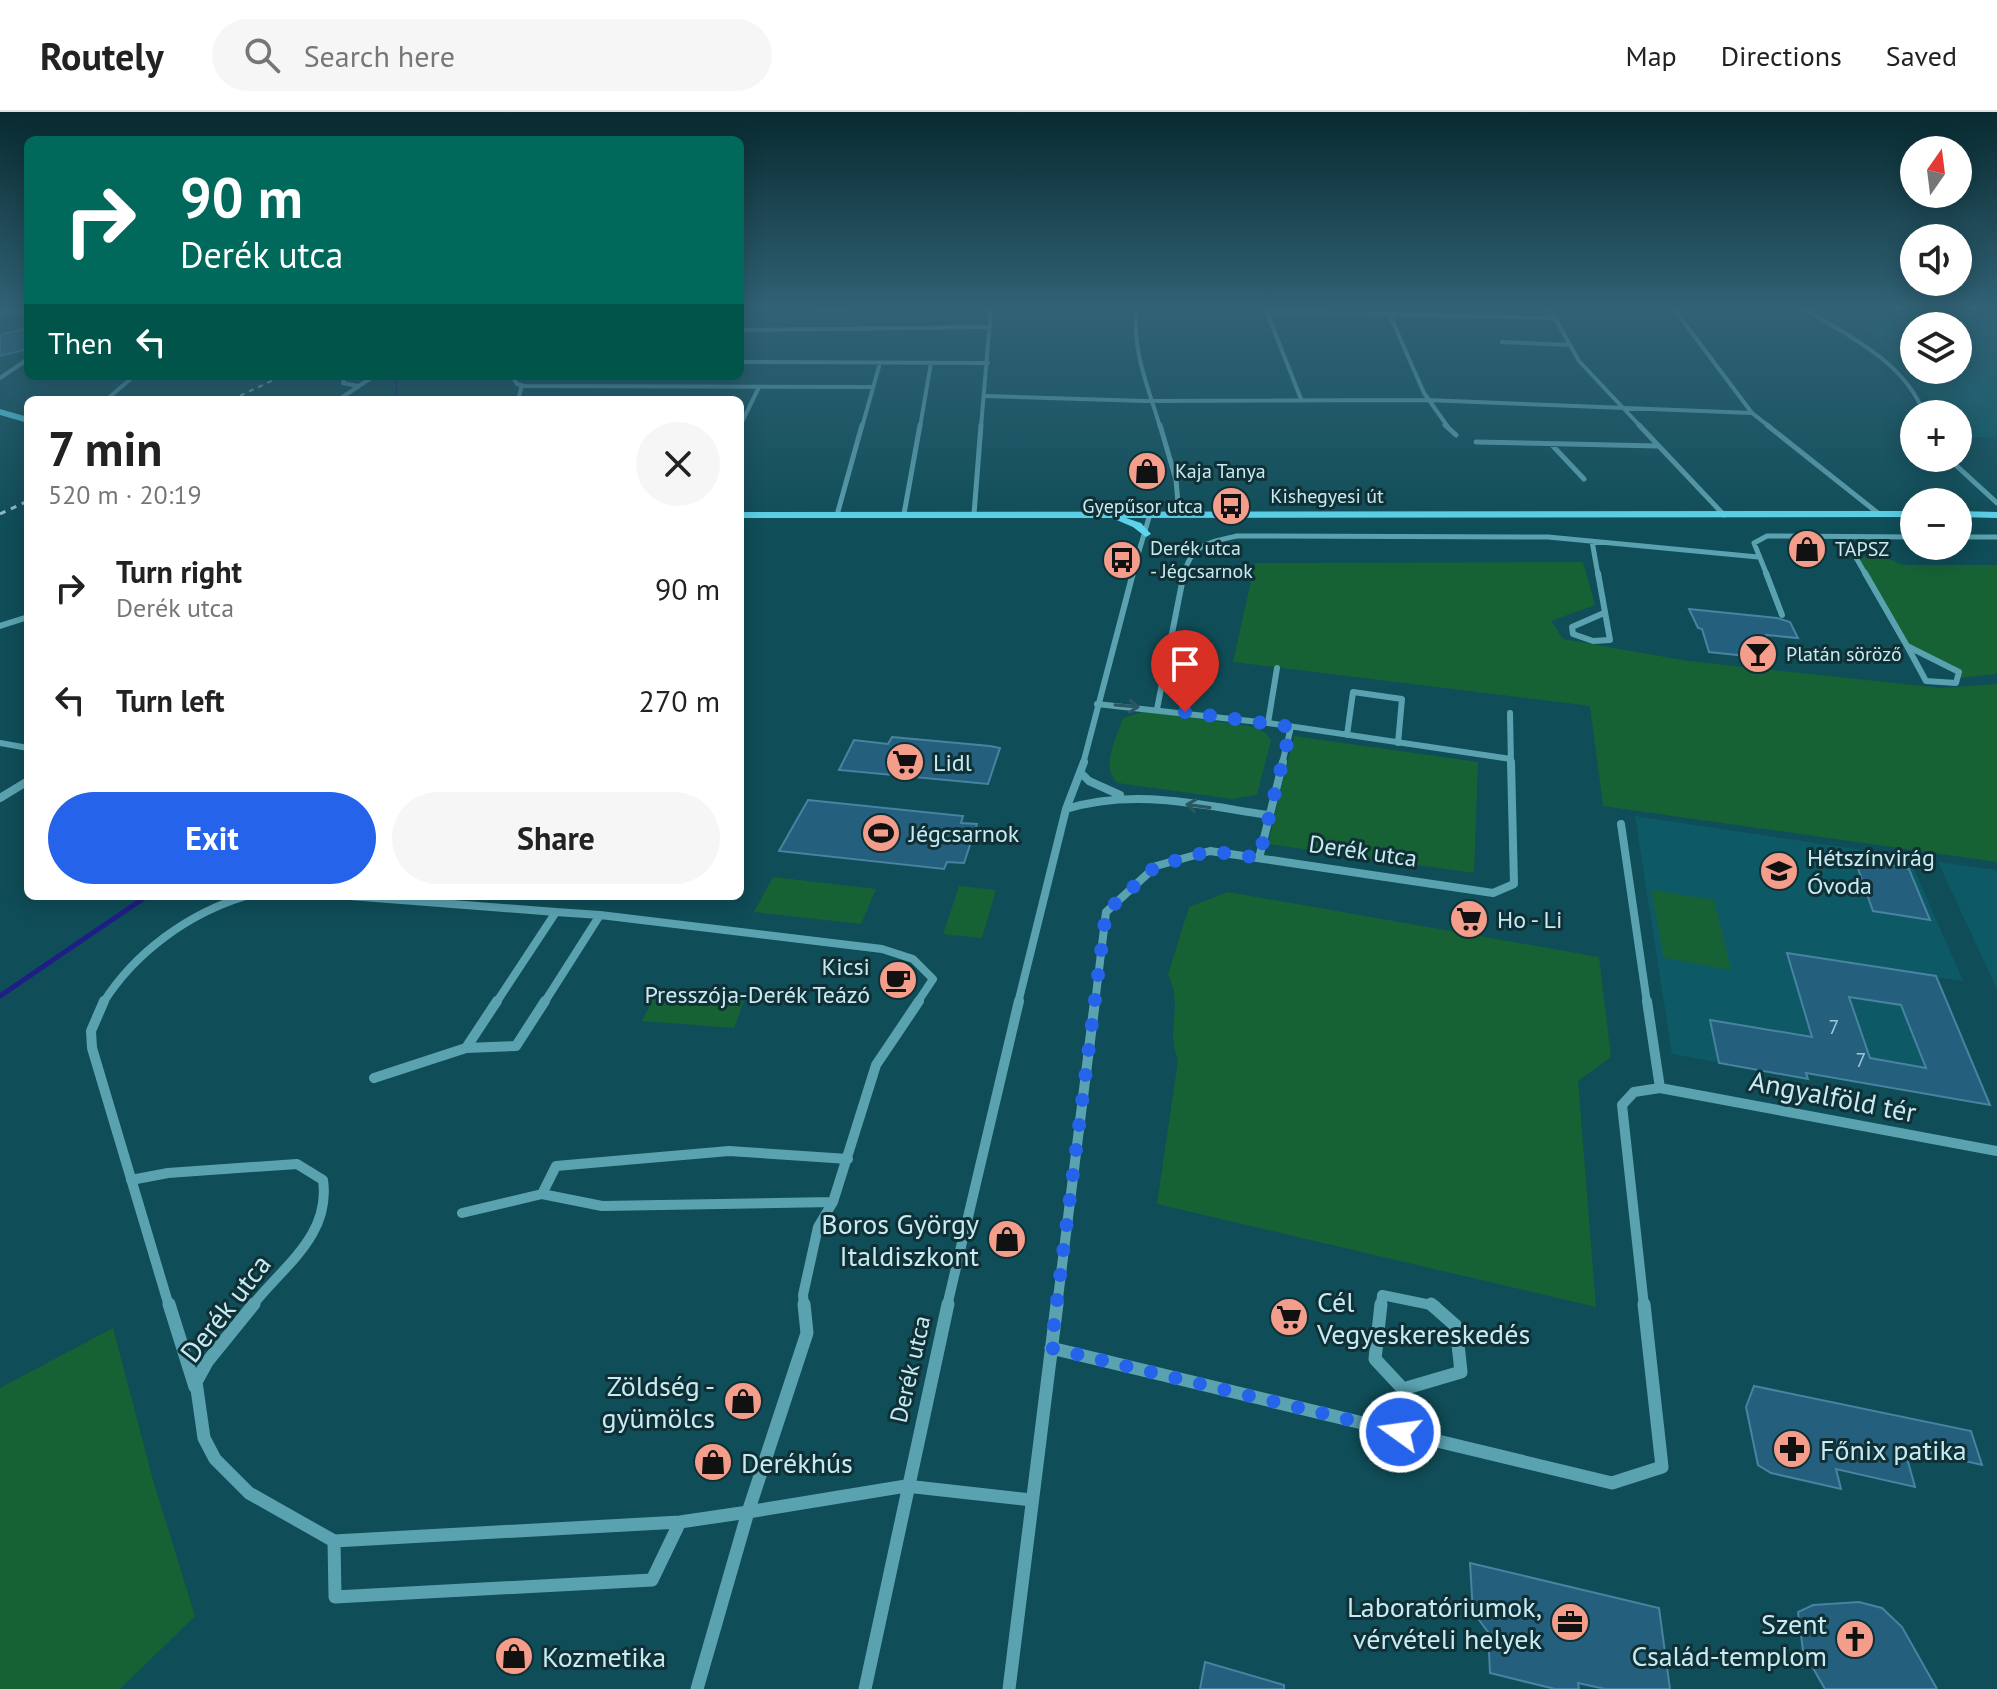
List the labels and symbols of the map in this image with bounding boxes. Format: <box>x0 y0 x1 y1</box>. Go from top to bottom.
north arrow <box>1900 136 1972 208</box>
shop icon: Kaja Tanya <box>1126 450 1168 492</box>
place label: Kaja Tanya <box>1175 458 1266 484</box>
street label: Kishegyesi út <box>1270 483 1384 509</box>
bus stop icon: Gyepűsor utca <box>1210 485 1252 527</box>
place label: Gyepűsor utca <box>1082 493 1203 519</box>
shop icon: TAPSZ <box>1786 528 1828 570</box>
place label: Derék utca - Jégcsarnok <box>1150 535 1253 584</box>
place label: TAPSZ <box>1835 536 1889 562</box>
bus stop icon: Derék utca - Jégcsarnok <box>1101 539 1143 581</box>
pin <box>1151 630 1219 712</box>
bar icon: Platán söröző <box>1737 633 1779 675</box>
place label: Platán söröző <box>1786 641 1902 667</box>
one-way arrow <box>1113 699 1140 714</box>
supermarket icon: Lidl <box>884 741 926 783</box>
place label: Lidl <box>933 747 972 778</box>
one-way arrow <box>1186 798 1211 813</box>
sports icon: Jégcsarnok <box>860 812 902 854</box>
place label: Jégcsarnok <box>908 818 1020 849</box>
street label: Derék utca <box>1307 828 1419 874</box>
place label: Hétszínvirág Óvoda <box>1807 842 1935 901</box>
school or university icon: Hétszínvirág Óvoda <box>1758 850 1800 892</box>
supermarket icon: Ho - Li <box>1448 898 1490 940</box>
place label: Ho - Li <box>1497 904 1562 935</box>
place label: Kicsi Presszója-Derék Teázó <box>644 951 870 1010</box>
cafe icon: Kicsi Presszója-Derék Teázó <box>877 959 919 1001</box>
house number: 7 <box>1829 1014 1839 1040</box>
house number: 7 <box>1856 1047 1866 1073</box>
street label: Angyalföld tér <box>1746 1062 1920 1130</box>
place label: Boros György Italdiszkont <box>821 1205 980 1274</box>
shop icon: Boros György Italdiszkont <box>986 1218 1028 1260</box>
street label: Derék utca <box>171 1247 279 1369</box>
place label: Cél Vegyeskereskedés <box>1316 1283 1530 1352</box>
supermarket icon: Cél Vegyeskereskedés <box>1268 1296 1310 1338</box>
street label: Derék utca <box>883 1312 937 1426</box>
place label: Zöldség - gyümölcs <box>601 1367 715 1436</box>
shop icon: Zöldség - gyümölcs <box>722 1380 764 1422</box>
position arrow <box>1358 1390 1442 1474</box>
pharmacy icon: Főnix patika <box>1771 1428 1813 1470</box>
place label: Főnix patika <box>1820 1431 1967 1468</box>
shop icon: Derékhús <box>692 1441 734 1483</box>
place label: Derékhús <box>741 1444 853 1481</box>
place label: Laboratóriumok, vérvételi helyek <box>1347 1588 1543 1657</box>
office icon: Laboratóriumok, vérvételi helyek <box>1549 1601 1591 1643</box>
place label: Szent Család-templom <box>1631 1605 1828 1674</box>
church icon: Szent Család-templom <box>1834 1618 1876 1660</box>
shop icon: Kozmetika <box>493 1635 535 1677</box>
place label: Kozmetika <box>542 1638 666 1675</box>

